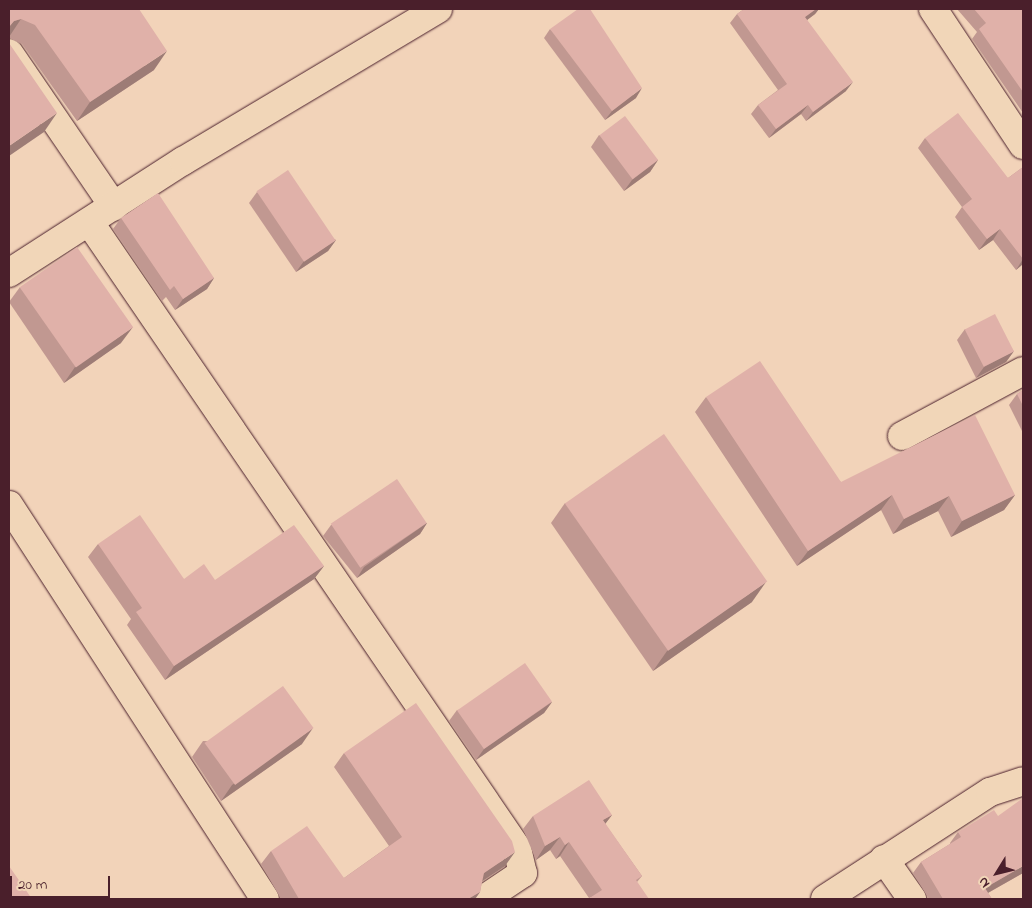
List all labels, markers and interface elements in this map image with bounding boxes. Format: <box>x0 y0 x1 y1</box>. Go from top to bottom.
north arrow <box>972 848 1022 898</box>
scale bar <box>12 866 112 898</box>
text: N <box>973 872 996 892</box>
text: 20 m <box>18 874 47 896</box>

